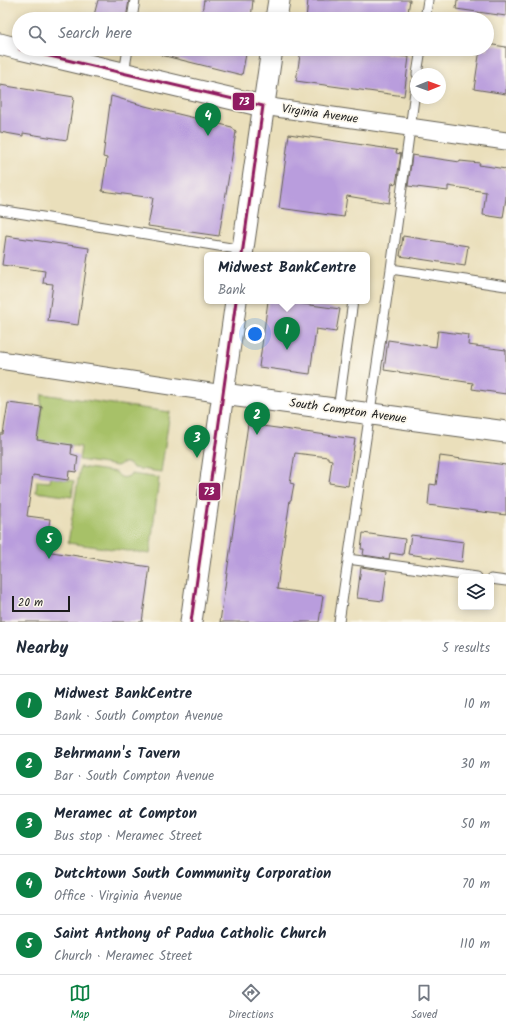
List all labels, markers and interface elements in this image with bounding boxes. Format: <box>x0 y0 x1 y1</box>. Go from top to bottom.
search box <box>12 12 494 56</box>
text: Search here <box>58 22 132 46</box>
icon: search <box>26 23 48 45</box>
north arrow <box>410 68 446 104</box>
line badge: 73 <box>232 92 255 111</box>
text: 73 <box>238 93 250 111</box>
street label: Virginia Avenue <box>281 99 360 129</box>
pin: 4 <box>195 103 221 136</box>
popup <box>204 252 370 304</box>
text: Midwest BankCentre <box>218 256 356 280</box>
text: Bank <box>218 280 245 301</box>
pin: 1 <box>274 317 300 350</box>
your location <box>245 324 265 344</box>
street label: South Compton Avenue <box>288 393 408 429</box>
pin: 2 <box>244 402 270 435</box>
pin: 3 <box>184 425 210 458</box>
line badge: 73 <box>198 482 221 501</box>
text: 73 <box>203 483 215 501</box>
pin: 5 <box>36 526 62 559</box>
map controls <box>458 574 494 610</box>
button: layers <box>458 574 494 610</box>
scale bar <box>12 594 70 613</box>
text: 20 m <box>18 594 43 612</box>
text: Nearby <box>16 635 68 662</box>
text: 5 results <box>442 638 490 659</box>
text: Midwest BankCentre <box>54 682 192 706</box>
text: 1 <box>27 694 31 715</box>
text: 10 m <box>464 694 490 715</box>
text: Bank · South Compton Avenue <box>54 706 223 727</box>
text: Behrmann's Tavern <box>54 742 180 766</box>
text: 2 <box>25 754 33 775</box>
text: 30 m <box>461 754 490 775</box>
text: Bar · South Compton Avenue <box>54 766 214 787</box>
text: Meramec at Compton <box>54 802 197 826</box>
text: 3 <box>25 814 33 835</box>
text: 50 m <box>461 814 490 835</box>
text: Bus stop · Meramec Street <box>54 826 202 847</box>
text: Dutchtown South Community Corporation <box>54 862 331 886</box>
text: 4 <box>25 874 33 895</box>
text: 70 m <box>462 874 490 895</box>
text: Office · Virginia Avenue <box>54 886 182 907</box>
text: Saint Anthony of Padua Catholic Church <box>54 922 326 946</box>
text: 5 <box>26 934 32 955</box>
text: 110 m <box>460 934 490 955</box>
text: Church · Meramec Street <box>54 946 192 967</box>
tab: Map <box>69 982 91 1024</box>
tab: Directions <box>228 982 274 1024</box>
tab: Saved <box>411 982 437 1024</box>

